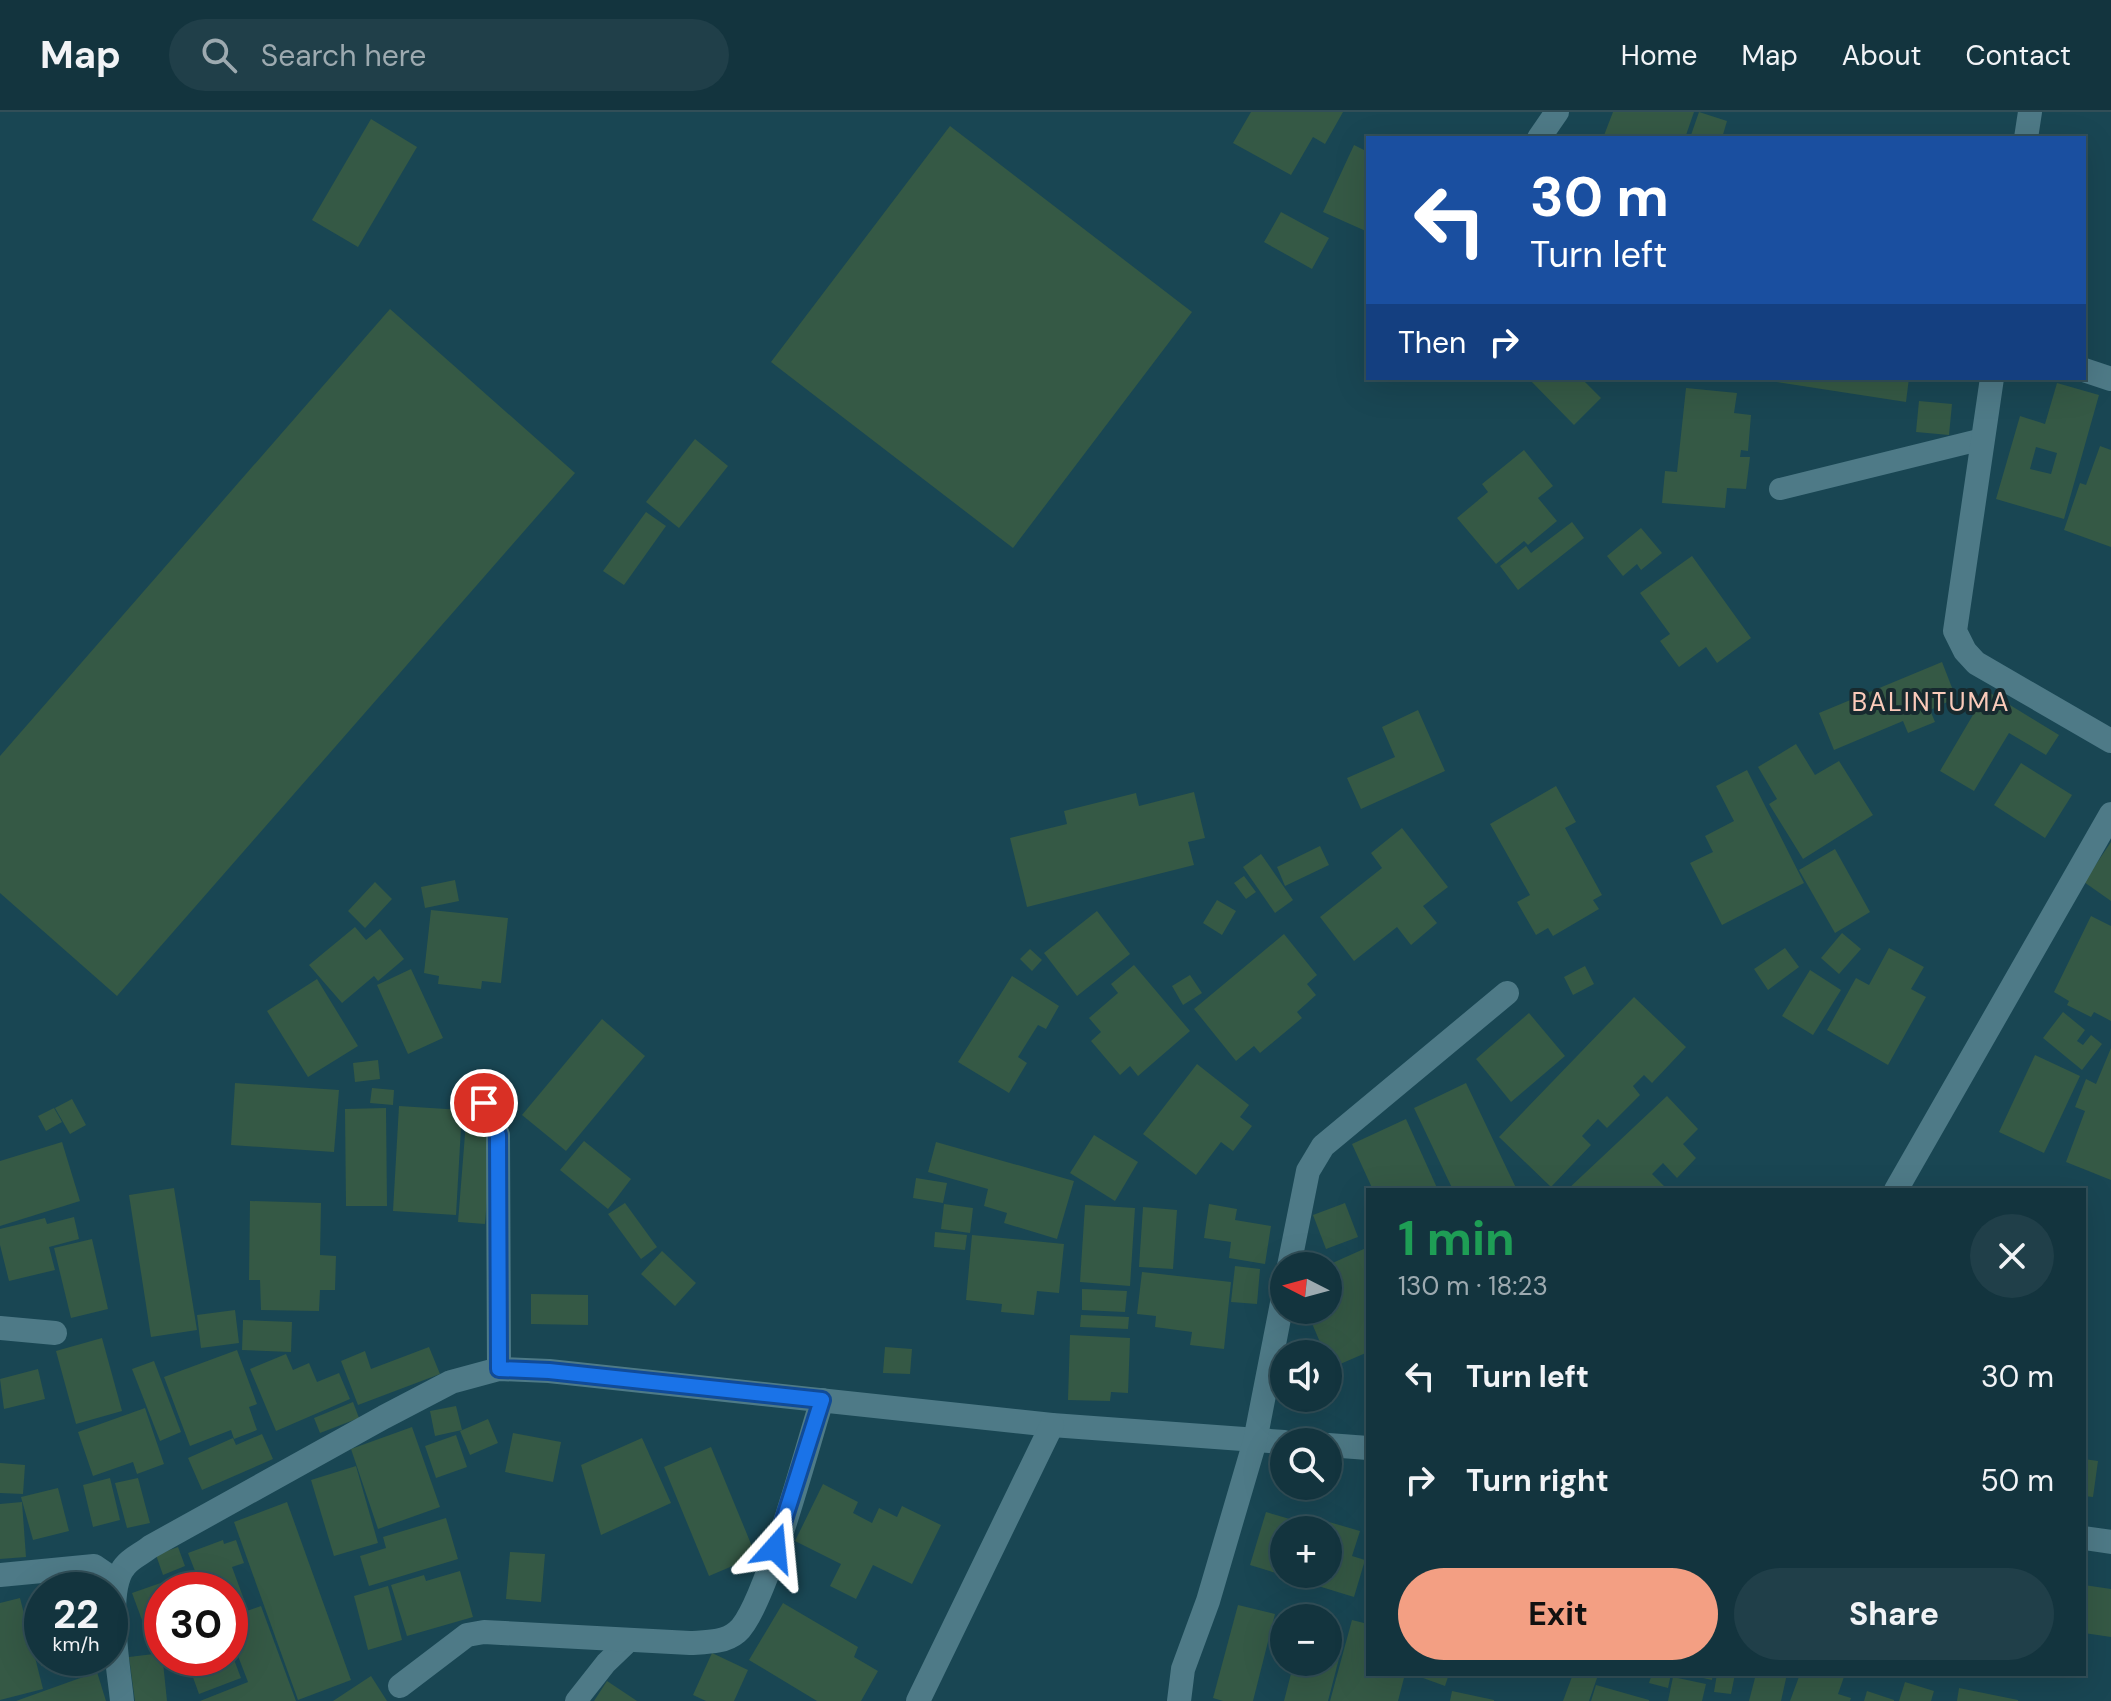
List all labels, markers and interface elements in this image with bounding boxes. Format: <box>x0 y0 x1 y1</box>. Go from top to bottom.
search box <box>169 19 729 91</box>
text: Map <box>40 30 121 80</box>
icon: search <box>197 33 241 77</box>
text: Search here <box>261 36 426 75</box>
text: Home <box>1621 37 1697 74</box>
text: Map <box>1741 37 1798 74</box>
text: About <box>1842 37 1921 74</box>
text: Contact <box>1965 37 2071 74</box>
text: 30 m <box>1530 160 1669 233</box>
icon: left <box>1398 168 1502 272</box>
text: Turn left <box>1530 231 1667 278</box>
icon: right <box>1482 320 1526 364</box>
text: Then <box>1398 323 1466 362</box>
district label: BALINTUMA <box>1851 685 2011 719</box>
pin <box>450 1069 518 1137</box>
icon: arrive <box>462 1081 506 1125</box>
text: 1 min <box>1398 1207 1515 1270</box>
button: close <box>1970 1214 2054 1298</box>
north arrow <box>1270 1252 1342 1324</box>
map controls <box>1270 1252 1342 1676</box>
text: 130 m · 18:23 <box>1398 1269 1548 1303</box>
button: sound <box>1270 1340 1342 1412</box>
icon: left <box>1398 1354 1442 1398</box>
text: Turn left <box>1466 1357 1589 1396</box>
text: 30 m <box>1981 1357 2054 1396</box>
button: search <box>1270 1428 1342 1500</box>
icon: right <box>1398 1458 1442 1502</box>
text: Turn right <box>1466 1461 1609 1500</box>
text: 50 m <box>1980 1461 2054 1500</box>
position arrow <box>733 1506 817 1590</box>
button: + <box>1270 1516 1342 1588</box>
button: Exit <box>1398 1568 1718 1660</box>
button: Share <box>1734 1568 2054 1660</box>
speed limit sign: 30 <box>144 1572 248 1676</box>
text: 22 <box>53 1588 99 1640</box>
button: − <box>1270 1604 1342 1676</box>
text: km/h <box>52 1631 100 1657</box>

